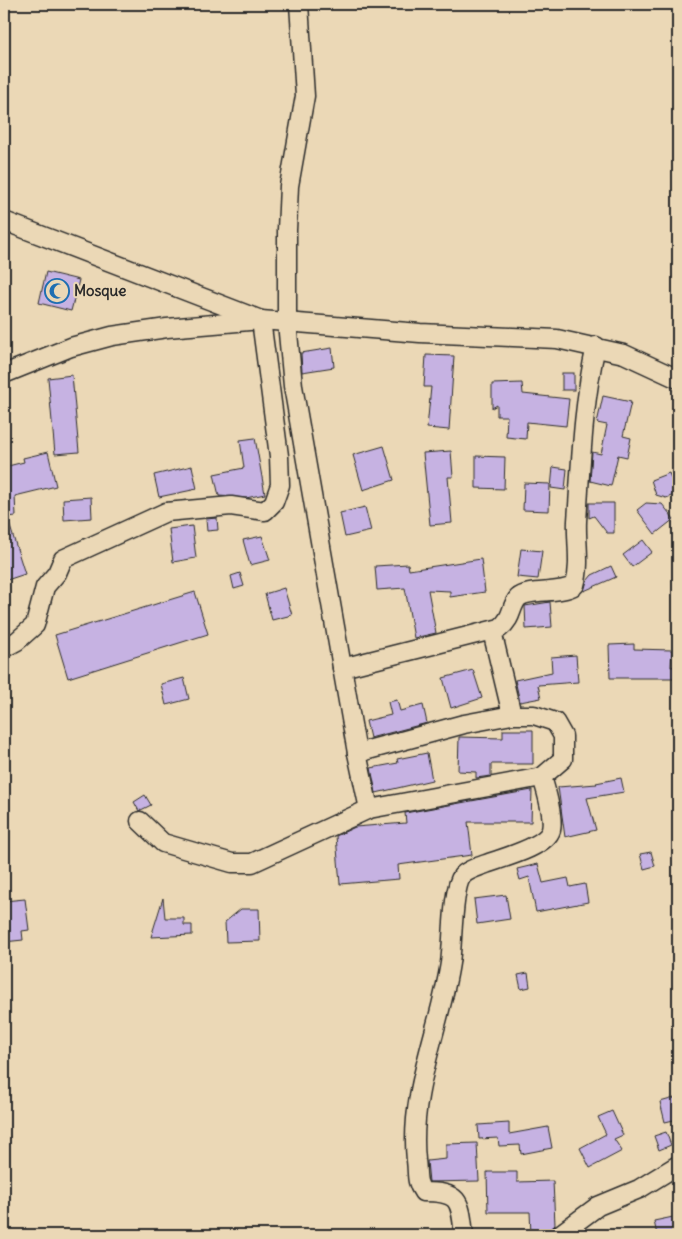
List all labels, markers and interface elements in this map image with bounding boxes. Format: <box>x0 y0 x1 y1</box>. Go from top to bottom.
mosque icon: Mosque <box>44 278 70 304</box>
place label: Mosque <box>74 281 126 301</box>

